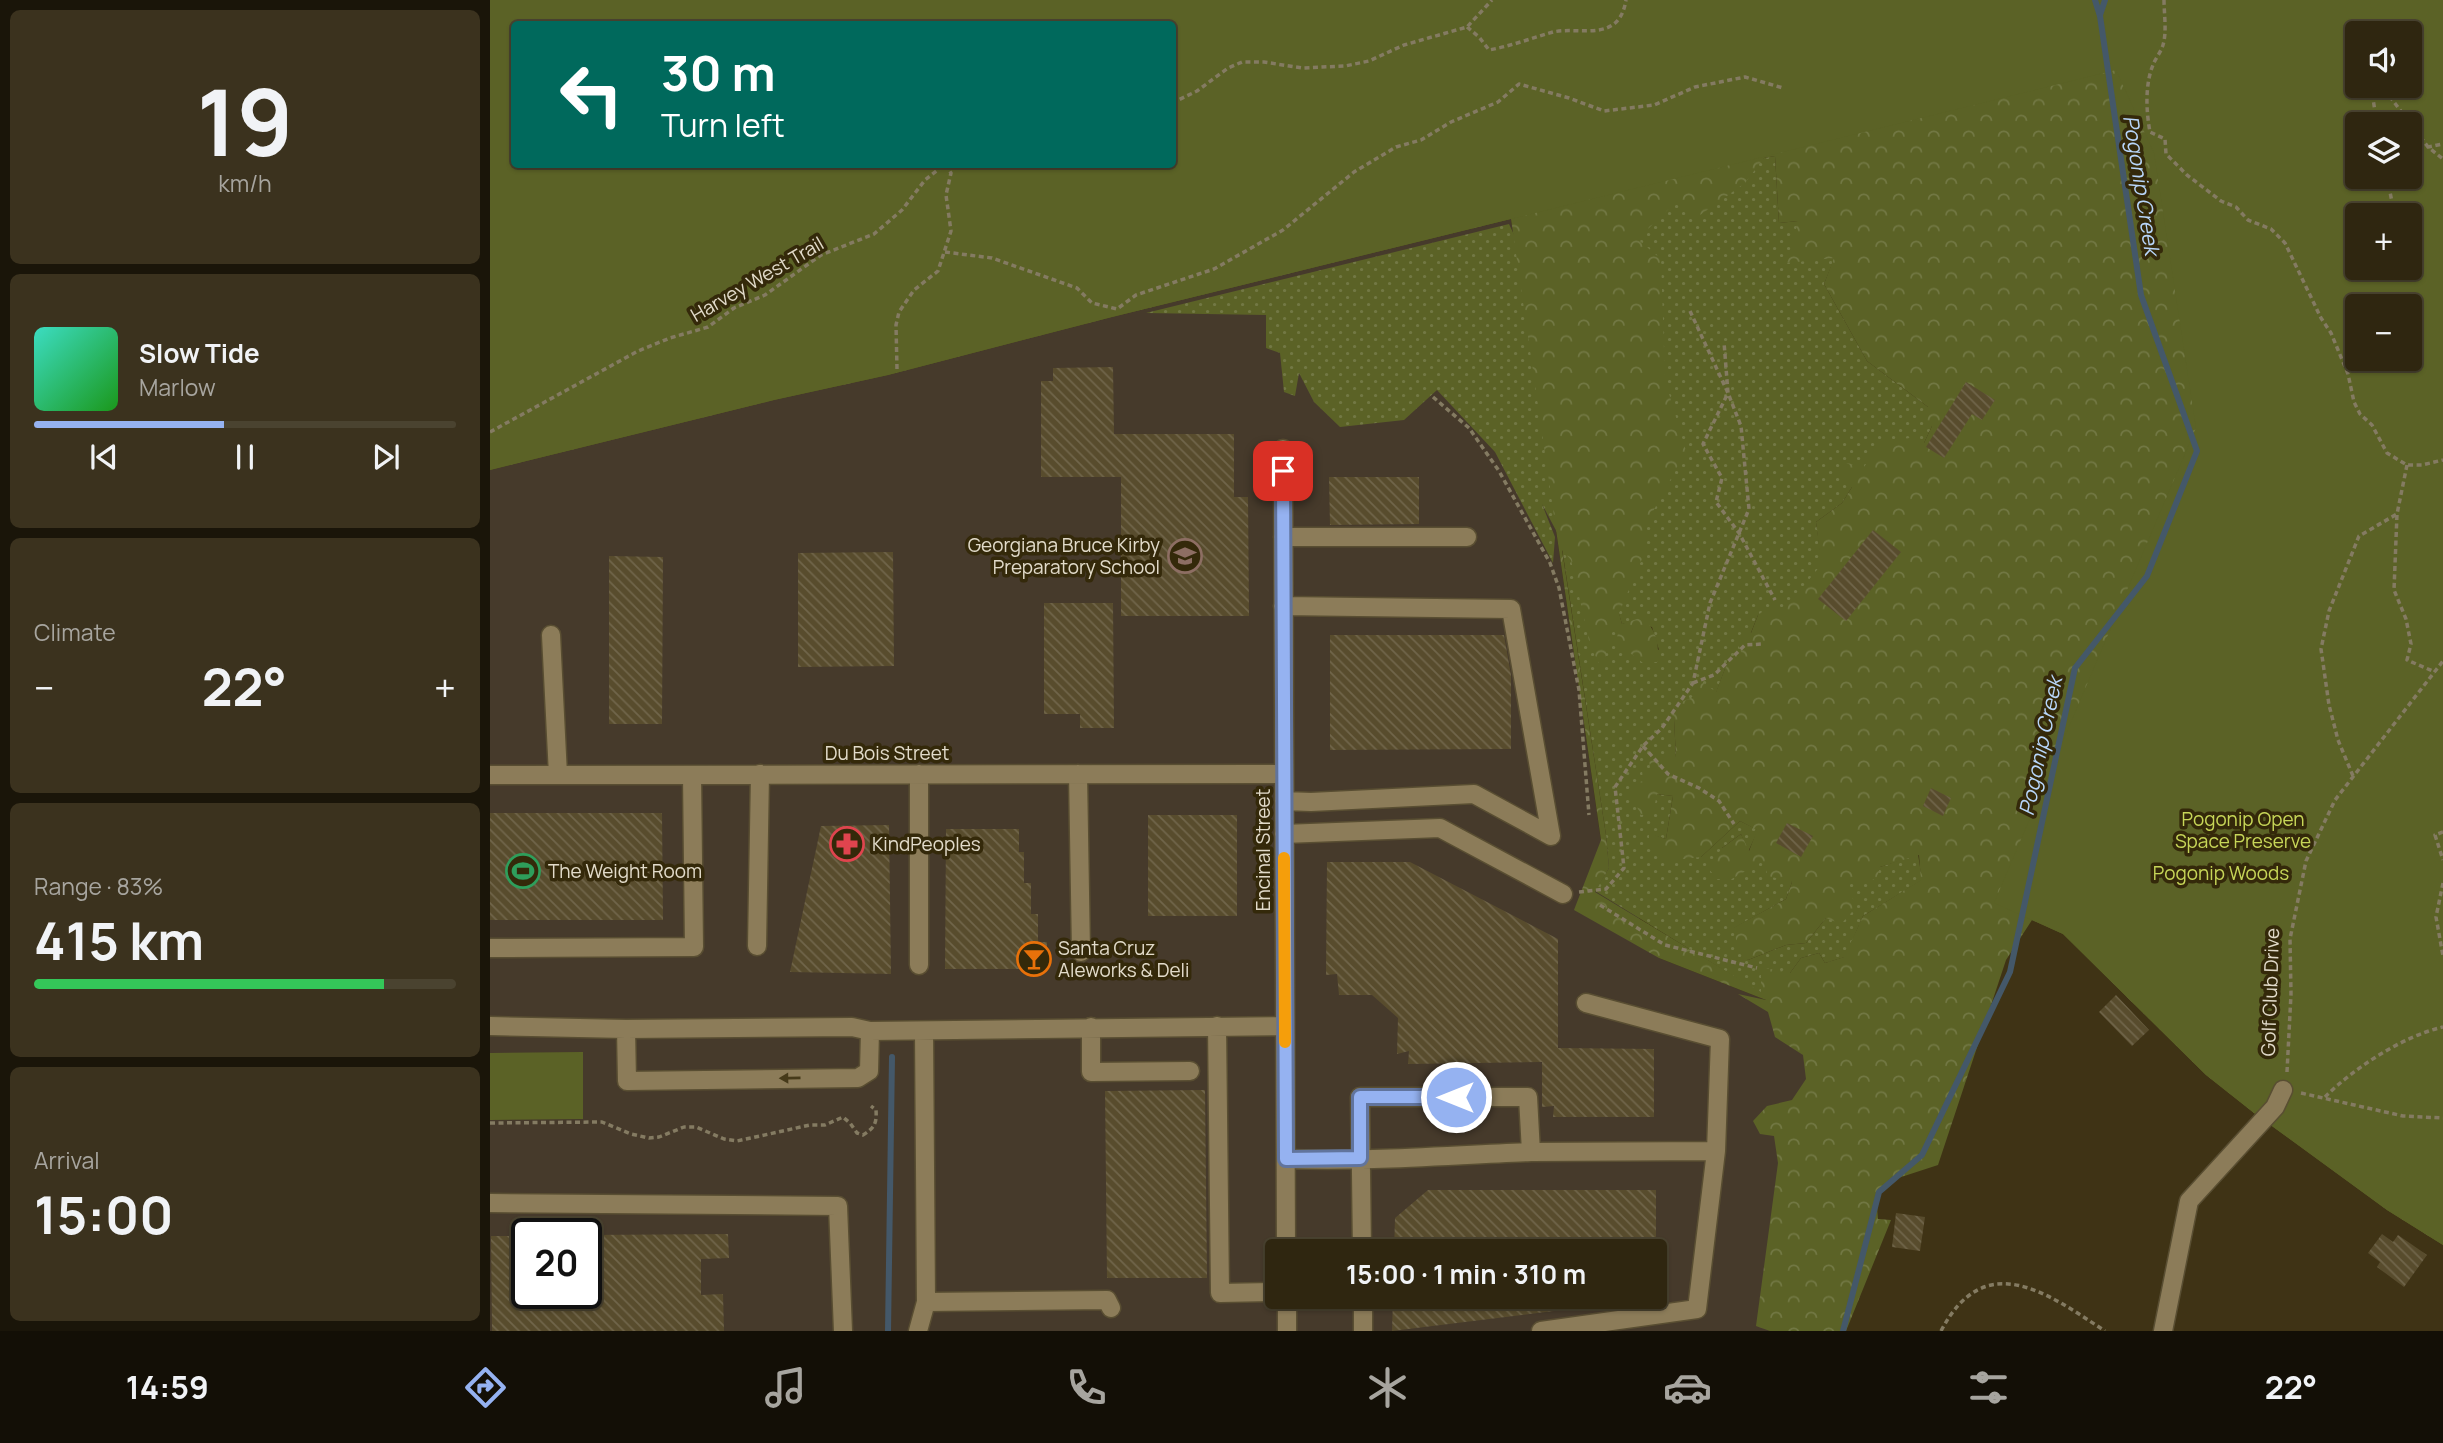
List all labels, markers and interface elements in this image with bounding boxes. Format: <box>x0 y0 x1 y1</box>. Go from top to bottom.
map controls <box>2345 21 2422 371</box>
button: sound <box>2345 21 2422 98</box>
text: 30 m <box>661 39 776 106</box>
icon: left <box>546 49 637 140</box>
text: 19 <box>197 59 293 183</box>
text: Turn left <box>661 103 785 147</box>
button: layers <box>2345 112 2422 189</box>
water label: Pogonip Creek <box>2117 113 2167 259</box>
text: km/h <box>218 167 272 199</box>
button: + <box>2345 203 2422 280</box>
street label: Harvey West Trail <box>686 230 828 328</box>
button: − <box>2345 294 2422 371</box>
text: Slow Tide <box>139 335 260 371</box>
text: Marlow <box>139 371 216 403</box>
icon: previous <box>85 438 123 476</box>
icon: pause <box>226 438 264 476</box>
icon: next <box>367 438 405 476</box>
pin <box>1253 441 1313 501</box>
icon: arrive <box>1264 452 1302 490</box>
place label: Georgiana Bruce Kirby Preparatory School <box>968 532 1160 580</box>
school or university icon: Georgiana Bruce Kirby Preparatory School <box>1166 537 1204 575</box>
text: Climate <box>34 616 116 648</box>
text: 22° <box>202 651 287 722</box>
text: − <box>34 661 55 713</box>
text: + <box>434 661 456 713</box>
water label: Pogonip Creek <box>2012 671 2069 818</box>
street label: Du Bois Street <box>825 740 949 766</box>
street label: Encinal Street <box>1250 789 1276 911</box>
park label: Pogonip Open Space Preserve <box>2175 806 2311 854</box>
pharmacy icon: KindPeoples <box>828 825 866 863</box>
place label: KindPeoples <box>872 831 981 857</box>
sports icon: The Weight Room <box>504 852 542 890</box>
place label: The Weight Room <box>548 858 702 884</box>
park label: Pogonip Woods <box>2153 860 2289 886</box>
text: Range · 83% <box>34 870 163 902</box>
text: 415 km <box>34 905 204 976</box>
street label: Golf Club Drive <box>2255 927 2285 1057</box>
place label: Santa Cruz Aleworks & Deli <box>1058 935 1189 983</box>
bar icon: Santa Cruz Aleworks & Deli <box>1015 940 1053 978</box>
position arrow <box>1419 1060 1493 1134</box>
one-way arrow <box>779 1073 801 1084</box>
text: Arrival <box>34 1144 100 1176</box>
text: 15:00 <box>34 1179 174 1250</box>
speed limit sign: 20 <box>511 1218 602 1309</box>
text: 15:00 · 1 min · 310 m <box>1346 1256 1586 1292</box>
icon: directions <box>461 1363 510 1412</box>
icon: music <box>761 1363 810 1412</box>
icon: phone <box>1062 1363 1111 1412</box>
icon: climate <box>1363 1363 1412 1412</box>
icon: car <box>1663 1363 1712 1412</box>
icon: filters <box>1964 1363 2013 1412</box>
text: 14:59 <box>126 1365 209 1409</box>
text: 22° <box>2265 1365 2317 1409</box>

